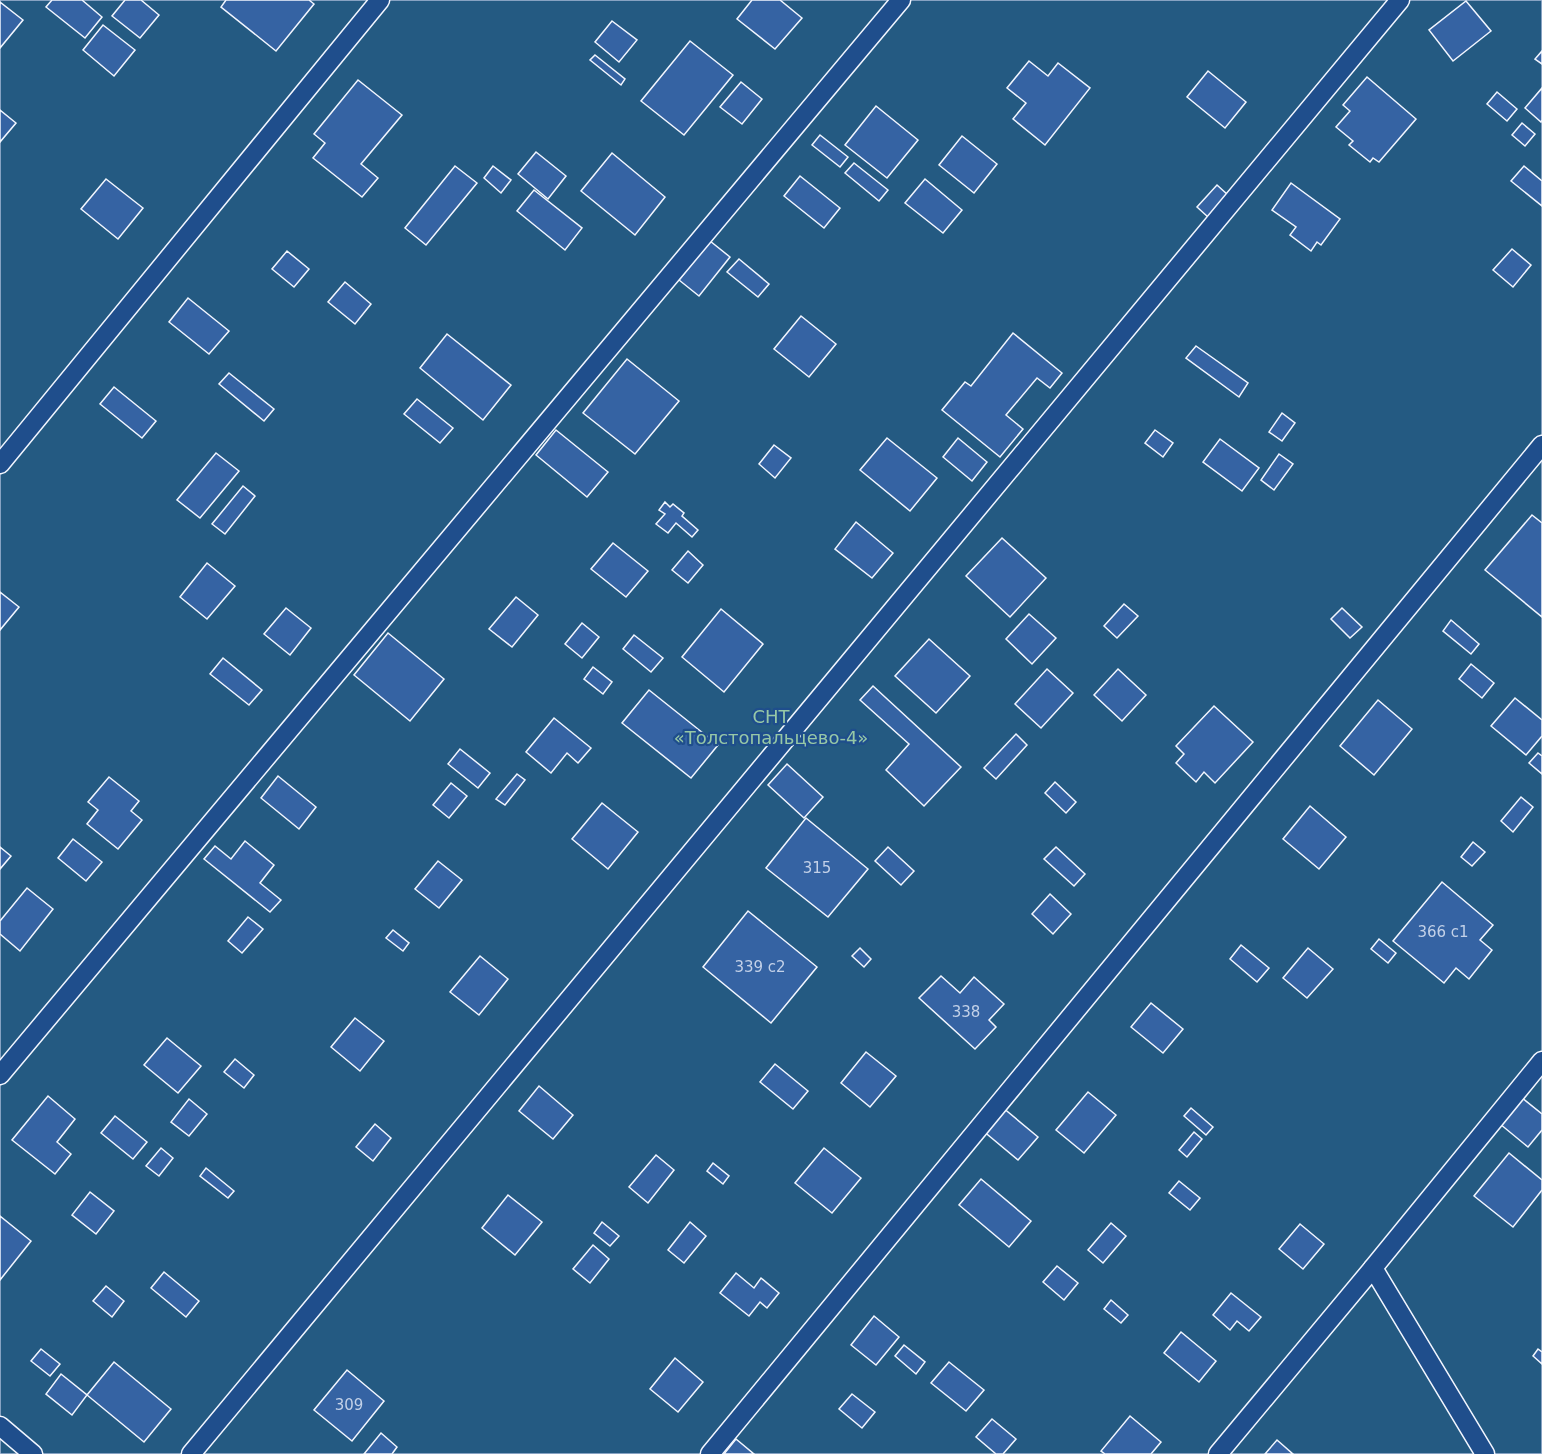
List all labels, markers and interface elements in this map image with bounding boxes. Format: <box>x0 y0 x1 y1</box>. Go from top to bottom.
park label: СНТ «Толстопальцево-4» <box>674 706 868 748</box>
house number: 315 <box>803 859 831 877</box>
house number: 366 с1 <box>1417 923 1469 941</box>
house number: 339 с2 <box>734 958 786 976</box>
house number: 338 <box>952 1003 980 1021</box>
house number: 309 <box>335 1396 363 1414</box>

